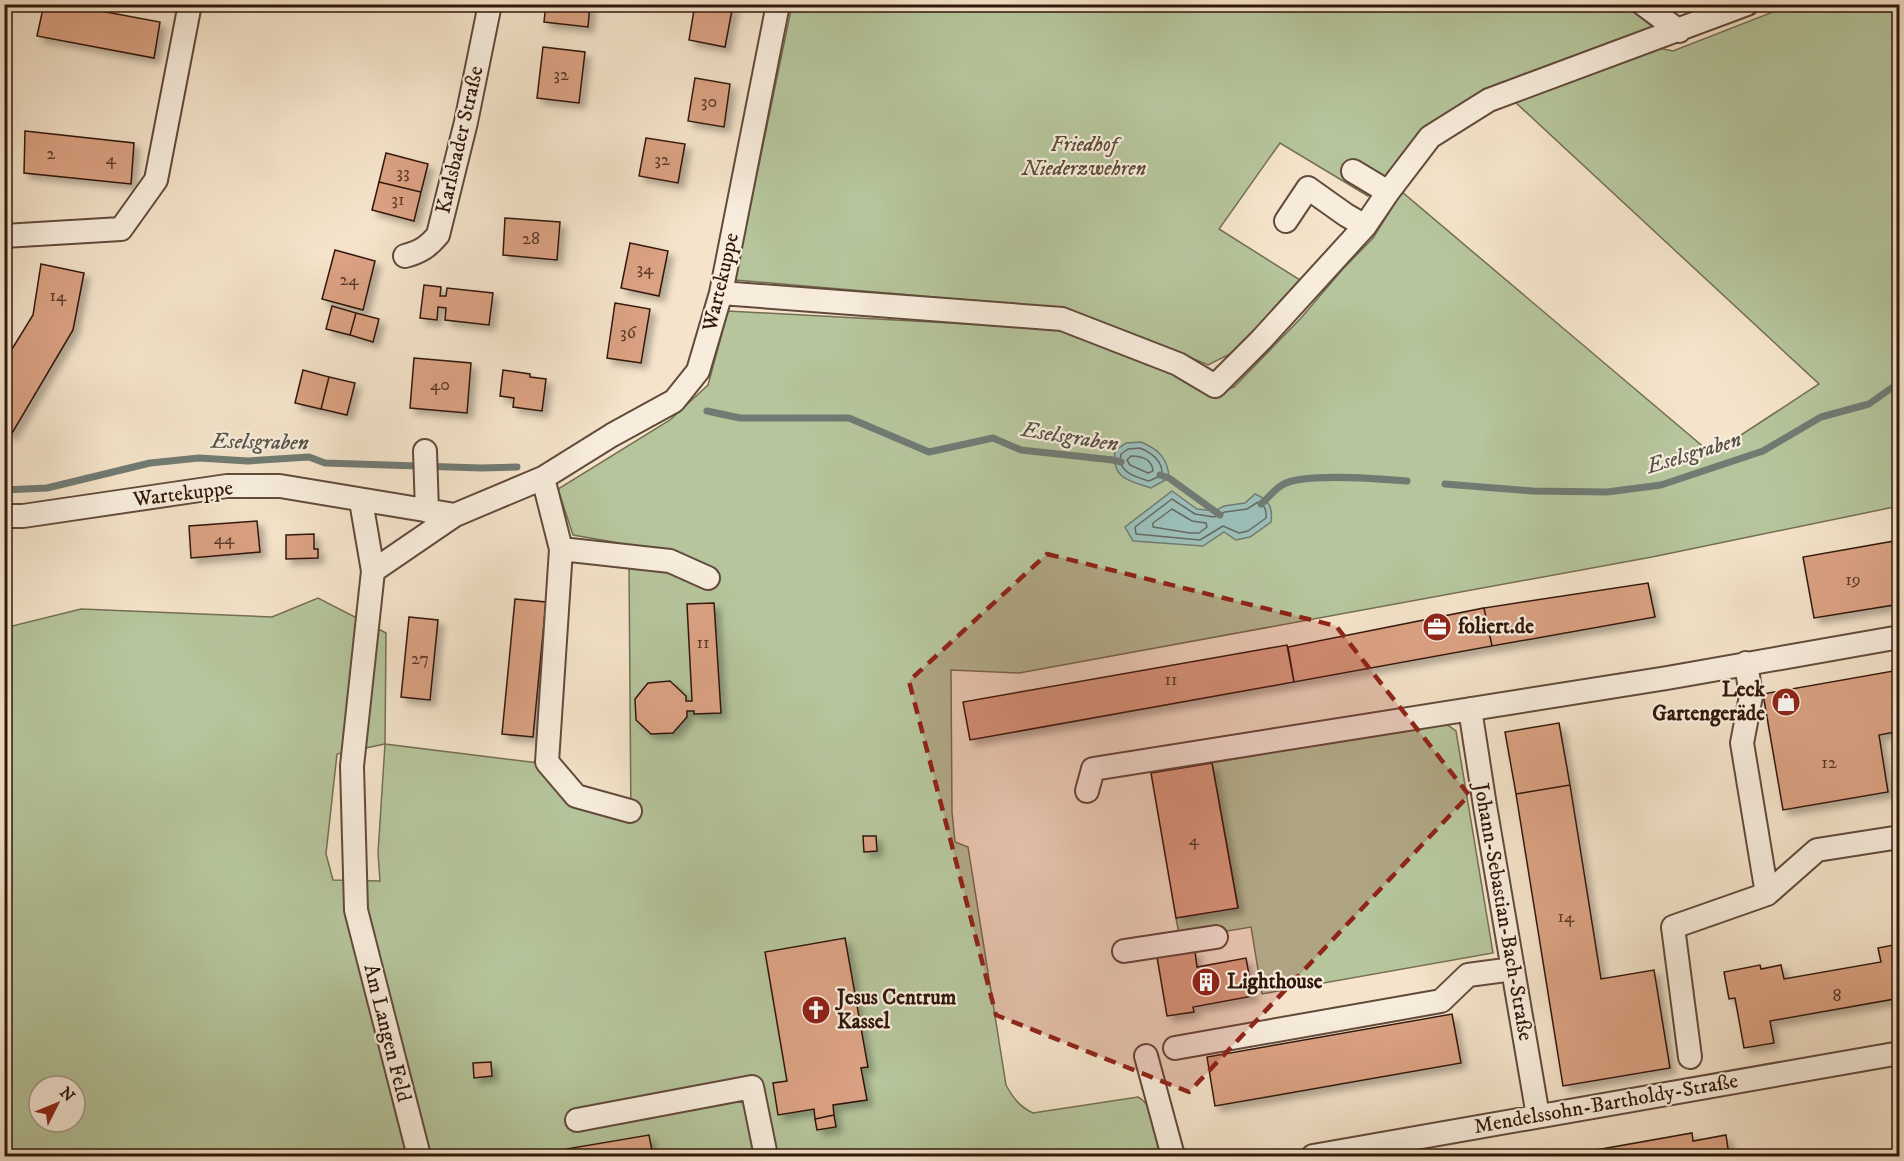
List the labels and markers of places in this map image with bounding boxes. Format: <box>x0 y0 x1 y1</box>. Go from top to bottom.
office icon: foliert.de <box>1421 611 1453 643</box>
place label: foliert.de <box>1457 614 1534 640</box>
place label: Leck Gartengeräde <box>1652 677 1766 727</box>
shop icon: Leck Gartengeräde <box>1770 686 1802 718</box>
building icon: Lighthouse <box>1190 966 1222 998</box>
place label: Lighthouse <box>1227 969 1323 995</box>
place label: Jesus Centrum Kassel <box>835 985 957 1035</box>
church icon: Jesus Centrum Kassel <box>800 994 832 1026</box>

